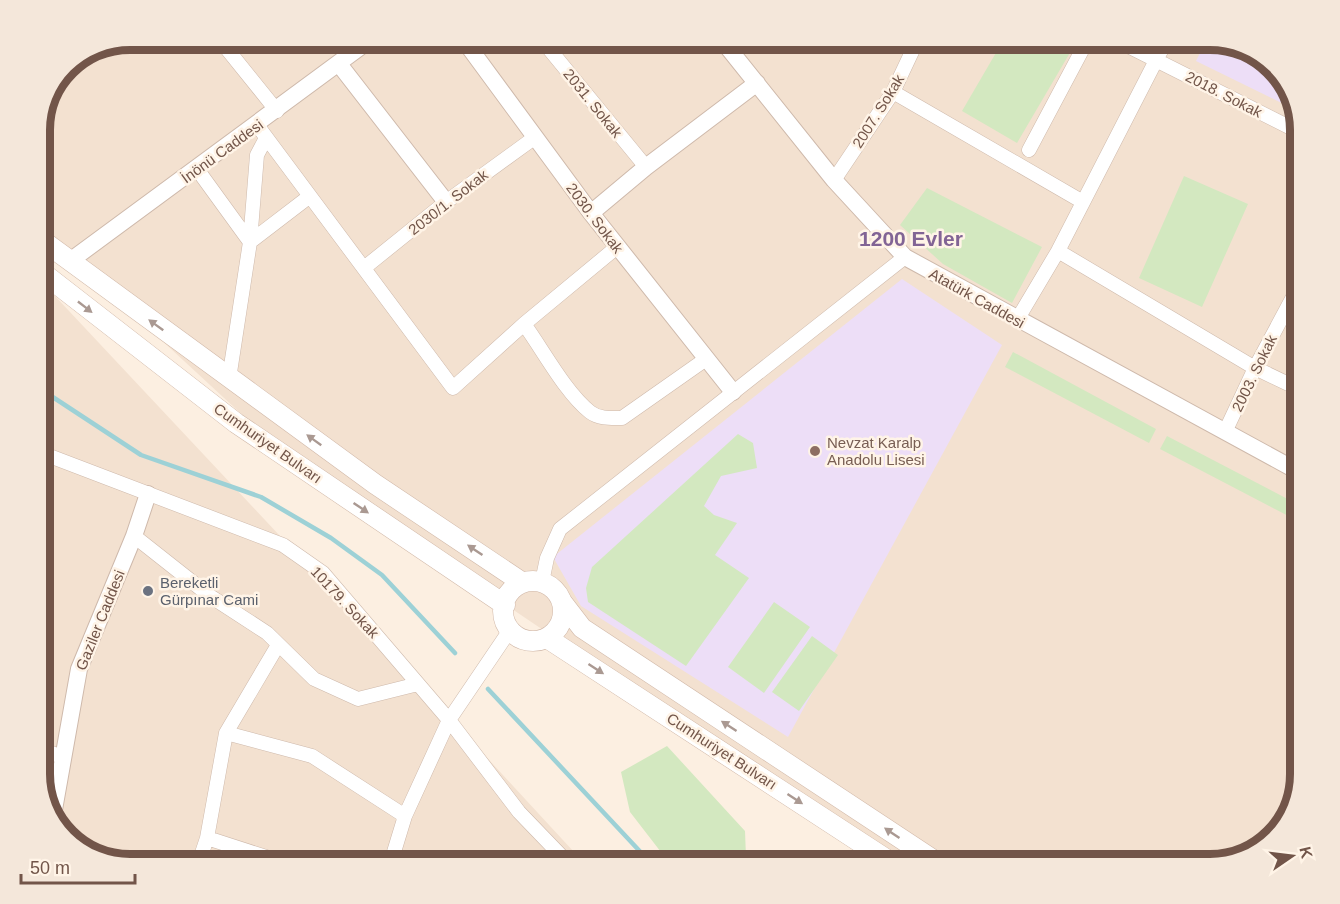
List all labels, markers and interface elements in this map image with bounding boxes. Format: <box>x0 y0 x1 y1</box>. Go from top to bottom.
street label: 2031. Sokak <box>560 65 626 141</box>
street label: 2018. Sokak <box>1183 67 1265 121</box>
street label: 2007. Sokak <box>849 71 908 151</box>
street label: İnönü Caddesi <box>178 116 266 186</box>
street label: 2030/1. Sokak <box>405 165 491 238</box>
street label: 2030. Sokak <box>563 180 627 257</box>
district label: 1200 Evler <box>859 227 963 250</box>
street label: Atatürk Caddesi <box>926 265 1028 331</box>
one-way arrow <box>77 300 93 313</box>
one-way arrow <box>149 319 165 331</box>
street label: 2003. Sokak <box>1228 331 1280 414</box>
street label: Cumhuriyet Bulvarı <box>211 399 325 487</box>
one-way arrow <box>306 434 322 446</box>
place label: Nevzat Karalp Anadolu Lisesi <box>827 434 925 468</box>
marker: Nevzat Karalp Anadolu Lisesi <box>808 444 822 458</box>
one-way arrow <box>353 502 369 514</box>
one-way arrow <box>466 545 483 556</box>
street label: 10179. Sokak <box>307 563 383 642</box>
street label: Gaziler Caddesi <box>72 567 128 673</box>
place label: Bereketli Gürpınar Cami <box>160 574 258 608</box>
marker: Bereketli Gürpınar Cami <box>141 584 155 598</box>
one-way arrow <box>588 664 605 675</box>
street label: Cumhuriyet Bulvarı <box>664 709 780 793</box>
one-way arrow <box>721 720 737 731</box>
one-way arrow <box>787 793 803 804</box>
north arrow <box>1262 826 1322 886</box>
one-way arrow <box>884 827 901 838</box>
text: K <box>1296 845 1316 861</box>
scale bar <box>21 847 135 885</box>
text: 50 m <box>30 858 70 878</box>

